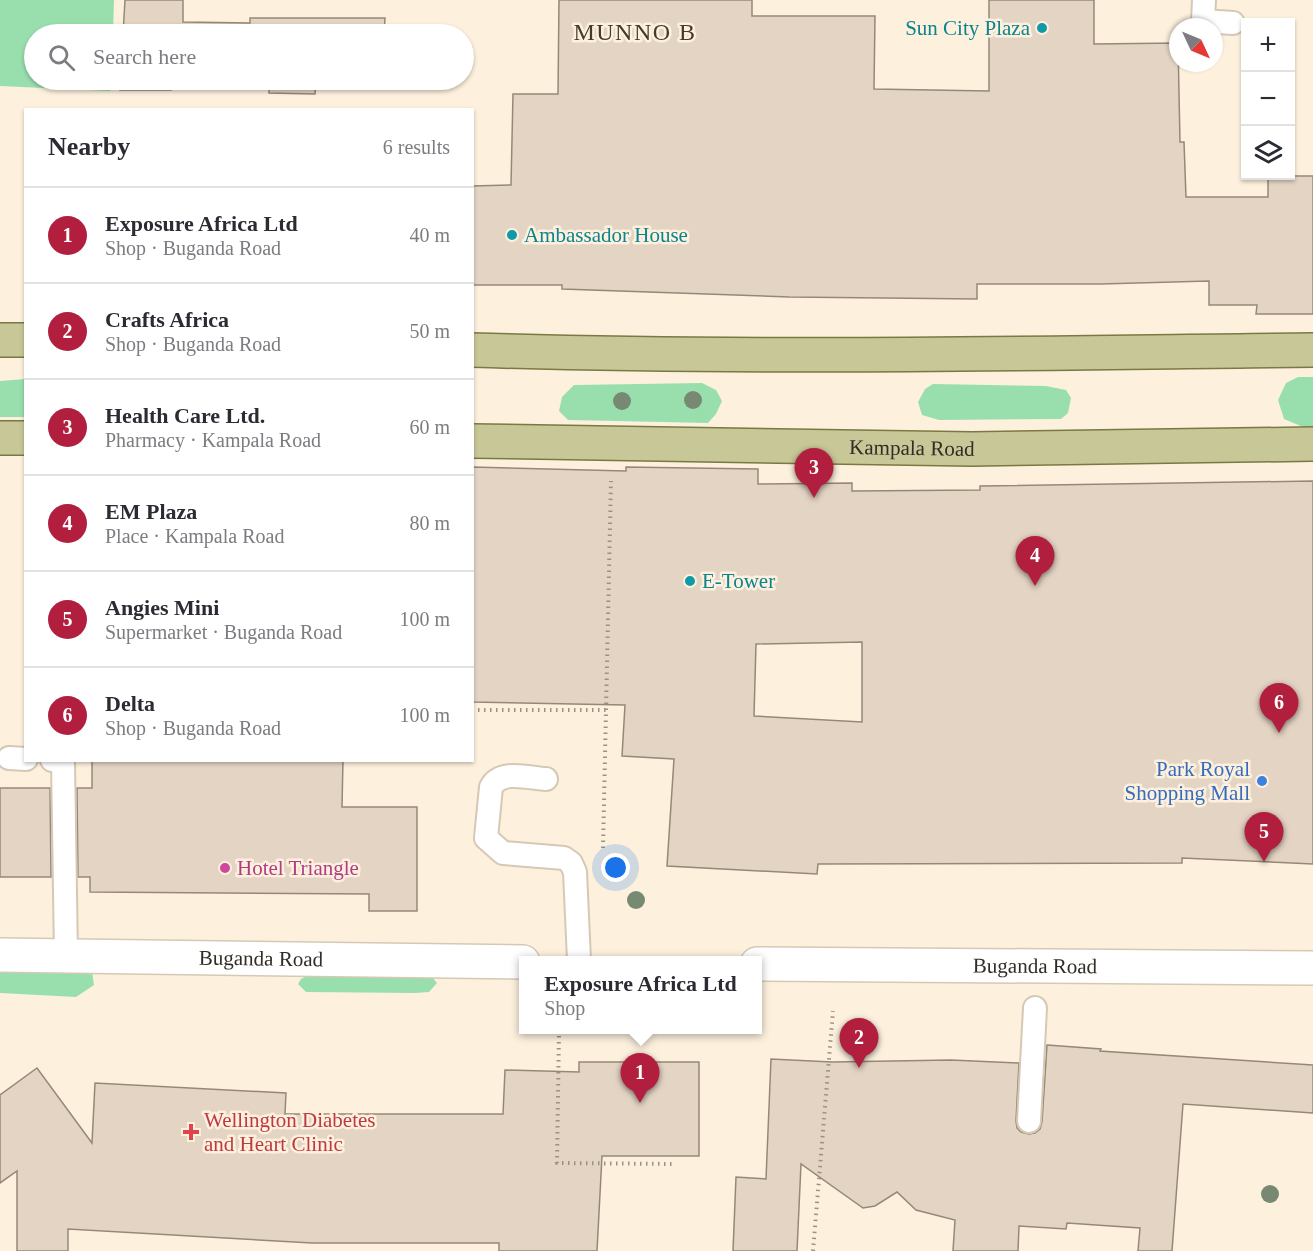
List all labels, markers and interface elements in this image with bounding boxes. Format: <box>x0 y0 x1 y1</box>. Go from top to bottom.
place label: Sun City Plaza <box>905 16 1031 40</box>
north arrow <box>1169 18 1223 72</box>
map controls <box>1241 18 1295 180</box>
button: + <box>1241 18 1295 72</box>
district label: MUNNO B <box>573 19 697 45</box>
marker: Sun City Plaza <box>1035 21 1049 35</box>
search box <box>24 24 474 90</box>
icon: search <box>45 41 78 74</box>
text: Search here <box>93 44 196 69</box>
button: − <box>1241 72 1295 126</box>
button: layers <box>1241 126 1295 180</box>
text: Nearby <box>48 132 130 161</box>
text: 6 results <box>383 136 450 158</box>
text: Exposure Africa Ltd <box>105 211 298 236</box>
place label: Ambassador House <box>524 223 688 247</box>
text: 1 <box>63 224 73 246</box>
text: 40 m <box>409 224 450 246</box>
marker: Ambassador House <box>505 228 519 242</box>
text: Shop · Buganda Road <box>105 237 281 259</box>
text: Crafts Africa <box>105 307 229 332</box>
text: 2 <box>63 320 73 342</box>
text: 50 m <box>409 320 450 342</box>
text: Shop · Buganda Road <box>105 333 281 355</box>
text: Health Care Ltd. <box>105 403 265 428</box>
text: 3 <box>63 416 73 438</box>
text: 60 m <box>409 416 450 438</box>
text: Pharmacy · Kampala Road <box>105 429 321 451</box>
street label: Kampala Road <box>849 435 975 461</box>
pin: 3 <box>794 448 834 498</box>
text: EM Plaza <box>105 499 197 524</box>
text: 4 <box>63 512 73 534</box>
text: 80 m <box>409 512 450 534</box>
text: Place · Kampala Road <box>105 525 284 547</box>
pin: 4 <box>1016 536 1054 586</box>
place label: E-Tower <box>702 569 775 593</box>
marker: E-Tower <box>683 574 697 588</box>
text: Angies Mini <box>105 595 219 620</box>
text: 5 <box>63 608 73 630</box>
text: 100 m <box>399 608 450 630</box>
text: Supermarket · Buganda Road <box>105 621 342 643</box>
pin: 6 <box>1260 684 1298 733</box>
text: Delta <box>105 691 155 716</box>
text: 6 <box>63 704 73 726</box>
text: 100 m <box>399 704 450 726</box>
text: Shop · Buganda Road <box>105 717 281 739</box>
place label: Park Royal Shopping Mall <box>1125 757 1250 805</box>
marker: Park Royal Shopping Mall <box>1255 774 1269 788</box>
pin: 5 <box>1244 812 1284 862</box>
your location <box>601 853 630 882</box>
place label: Hotel Triangle <box>237 856 359 880</box>
marker: Hotel Triangle <box>218 861 232 875</box>
street label: Buganda Road <box>199 946 324 971</box>
street label: Buganda Road <box>973 954 1098 978</box>
popup <box>519 956 762 1034</box>
text: Exposure Africa Ltd <box>544 971 737 996</box>
text: Shop <box>544 997 585 1019</box>
pin: 2 <box>840 1018 878 1068</box>
pin: 1 <box>620 1054 660 1103</box>
place label: Wellington Diabetes and Heart Clinic <box>204 1108 376 1156</box>
marker: Wellington Diabetes and Heart Clinic <box>182 1123 200 1141</box>

